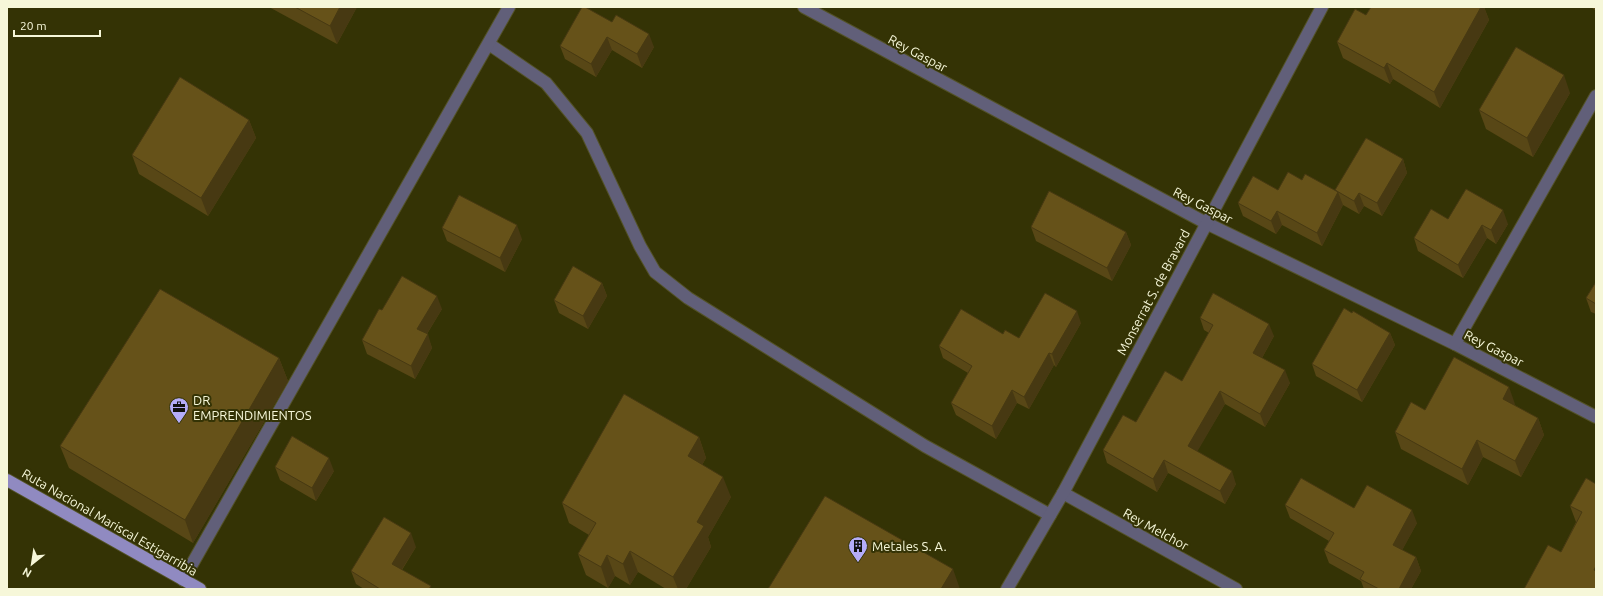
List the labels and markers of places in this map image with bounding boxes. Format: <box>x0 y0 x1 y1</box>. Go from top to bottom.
place label: DR EMPRENDIMIENTOS <box>193 393 312 422</box>
office icon: DR EMPRENDIMIENTOS <box>168 396 190 424</box>
building icon: Metales S. A. <box>847 535 869 563</box>
place label: Metales S. A. <box>872 539 947 553</box>

